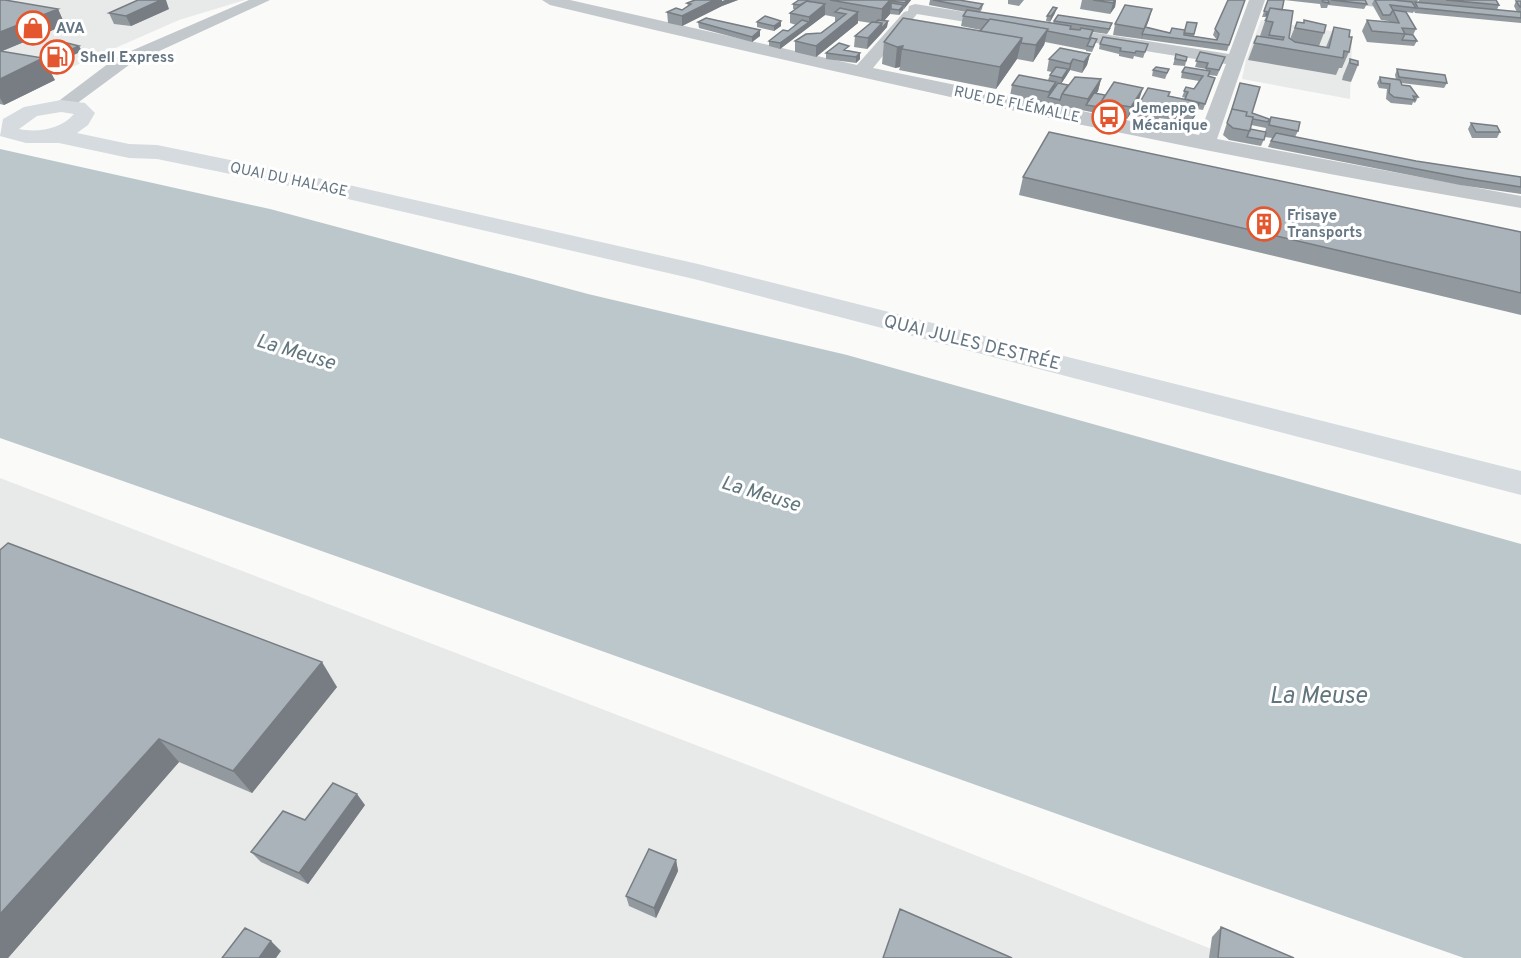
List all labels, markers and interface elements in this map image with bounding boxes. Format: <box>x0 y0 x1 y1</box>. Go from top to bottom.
shop icon: AVA <box>15 10 51 46</box>
place label: AVA <box>56 20 85 39</box>
fuel station icon: Shell Express <box>39 39 75 75</box>
place label: Shell Express <box>80 49 174 68</box>
street label: RUE DE FLÉMALLE <box>952 82 1082 128</box>
bus stop icon: Jemeppe Mécanique <box>1091 99 1127 135</box>
place label: Jemeppe Mécanique <box>1132 100 1208 136</box>
street label: QUAI DU HALAGE <box>228 159 349 202</box>
building icon: Frisaye Transports <box>1246 206 1282 242</box>
place label: Frisaye Transports <box>1287 207 1362 243</box>
street label: QUAI JULES DESTRÉE <box>881 308 1063 377</box>
water label: La Meuse <box>253 329 339 377</box>
water label: La Meuse <box>718 471 804 519</box>
water label: La Meuse <box>1269 682 1367 712</box>

